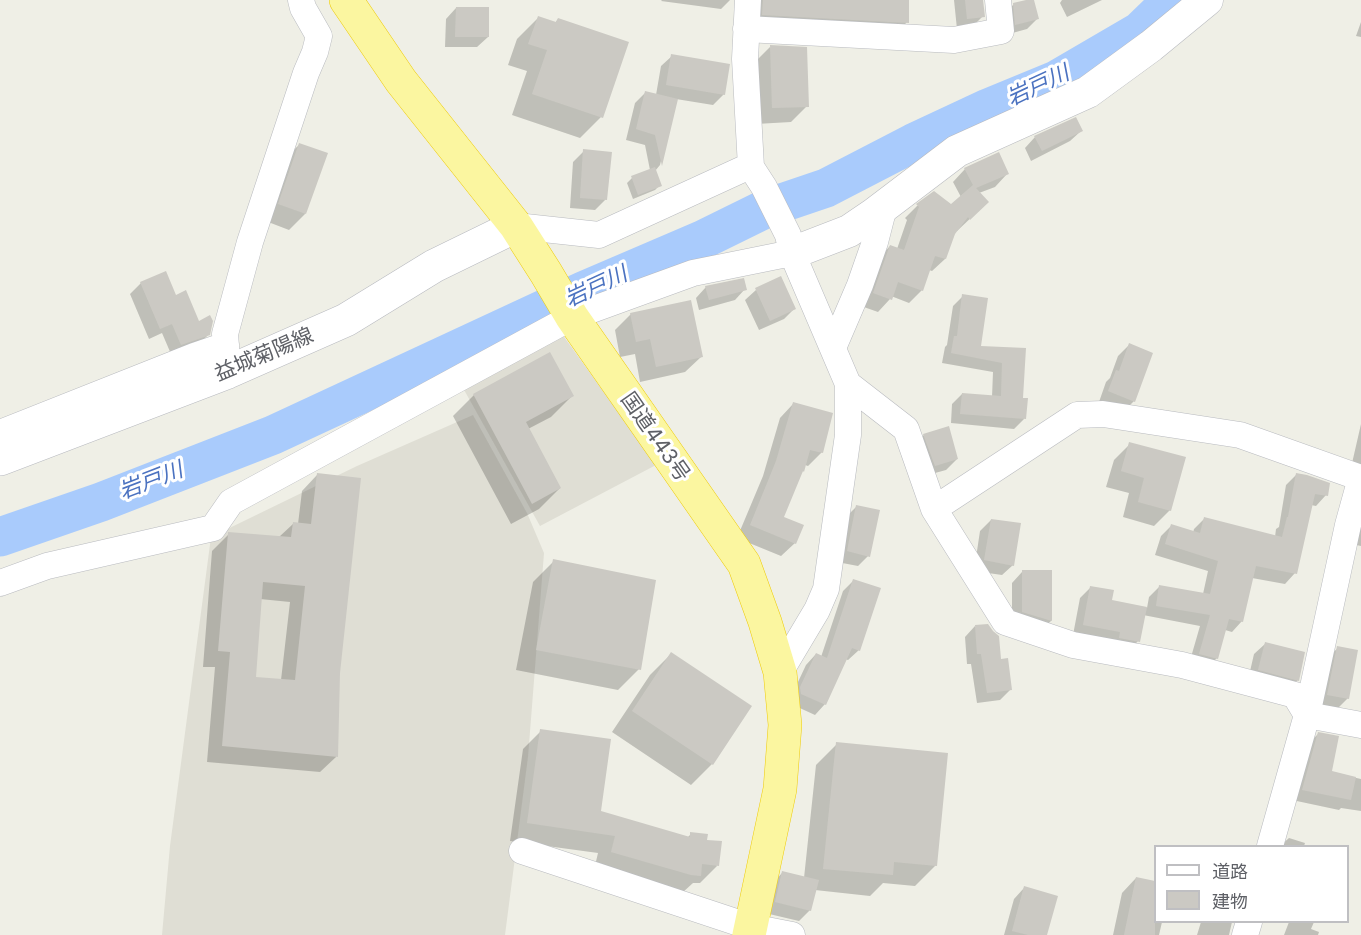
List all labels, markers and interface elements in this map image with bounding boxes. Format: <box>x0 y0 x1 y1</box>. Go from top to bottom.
water label: 岩戸川 <box>1003 60 1073 112</box>
water label: 岩戸川 <box>561 261 631 313</box>
street label: 益城菊陽線 <box>211 323 317 387</box>
street label: 国道443号 <box>615 388 695 486</box>
water label: 岩戸川 <box>115 457 187 505</box>
legend <box>1154 845 1349 923</box>
text: 道路 <box>1212 861 1248 882</box>
text: 建物 <box>1212 891 1248 912</box>

